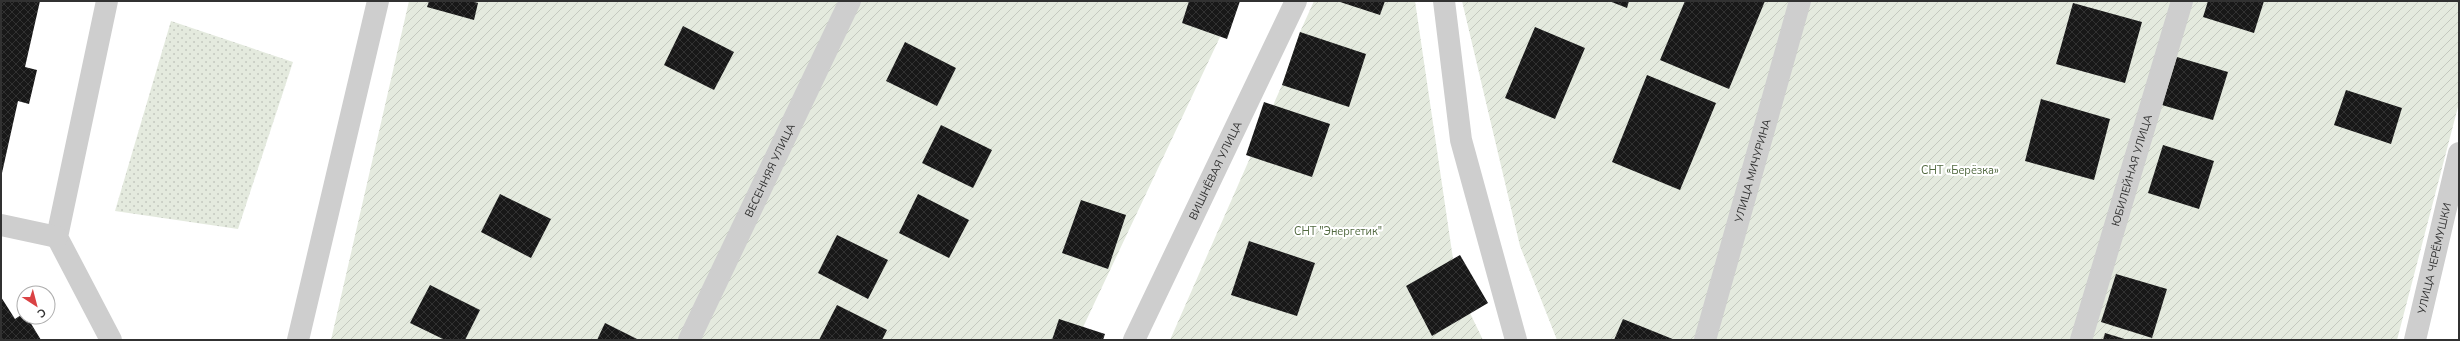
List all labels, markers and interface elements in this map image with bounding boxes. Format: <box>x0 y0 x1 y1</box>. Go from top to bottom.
street label: ЮБИЛЕЙНАЯ УЛИЦА <box>2108 113 2156 228</box>
street label: УЛИЦА МИЧУРИНА <box>1731 117 1775 225</box>
street label: ВИШНЁВАЯ УЛИЦА <box>1186 119 1245 222</box>
street label: ВЕСЕННЯЯ УЛИЦА <box>741 121 799 220</box>
park label: СНТ «Берёзка» <box>1921 163 1999 178</box>
street label: УЛИЦА ЧЕРЁМУШКИ <box>2414 201 2455 316</box>
park label: СНТ "Энергетик" <box>1294 224 1382 239</box>
north arrow <box>16 285 56 325</box>
text: С <box>34 304 49 321</box>

